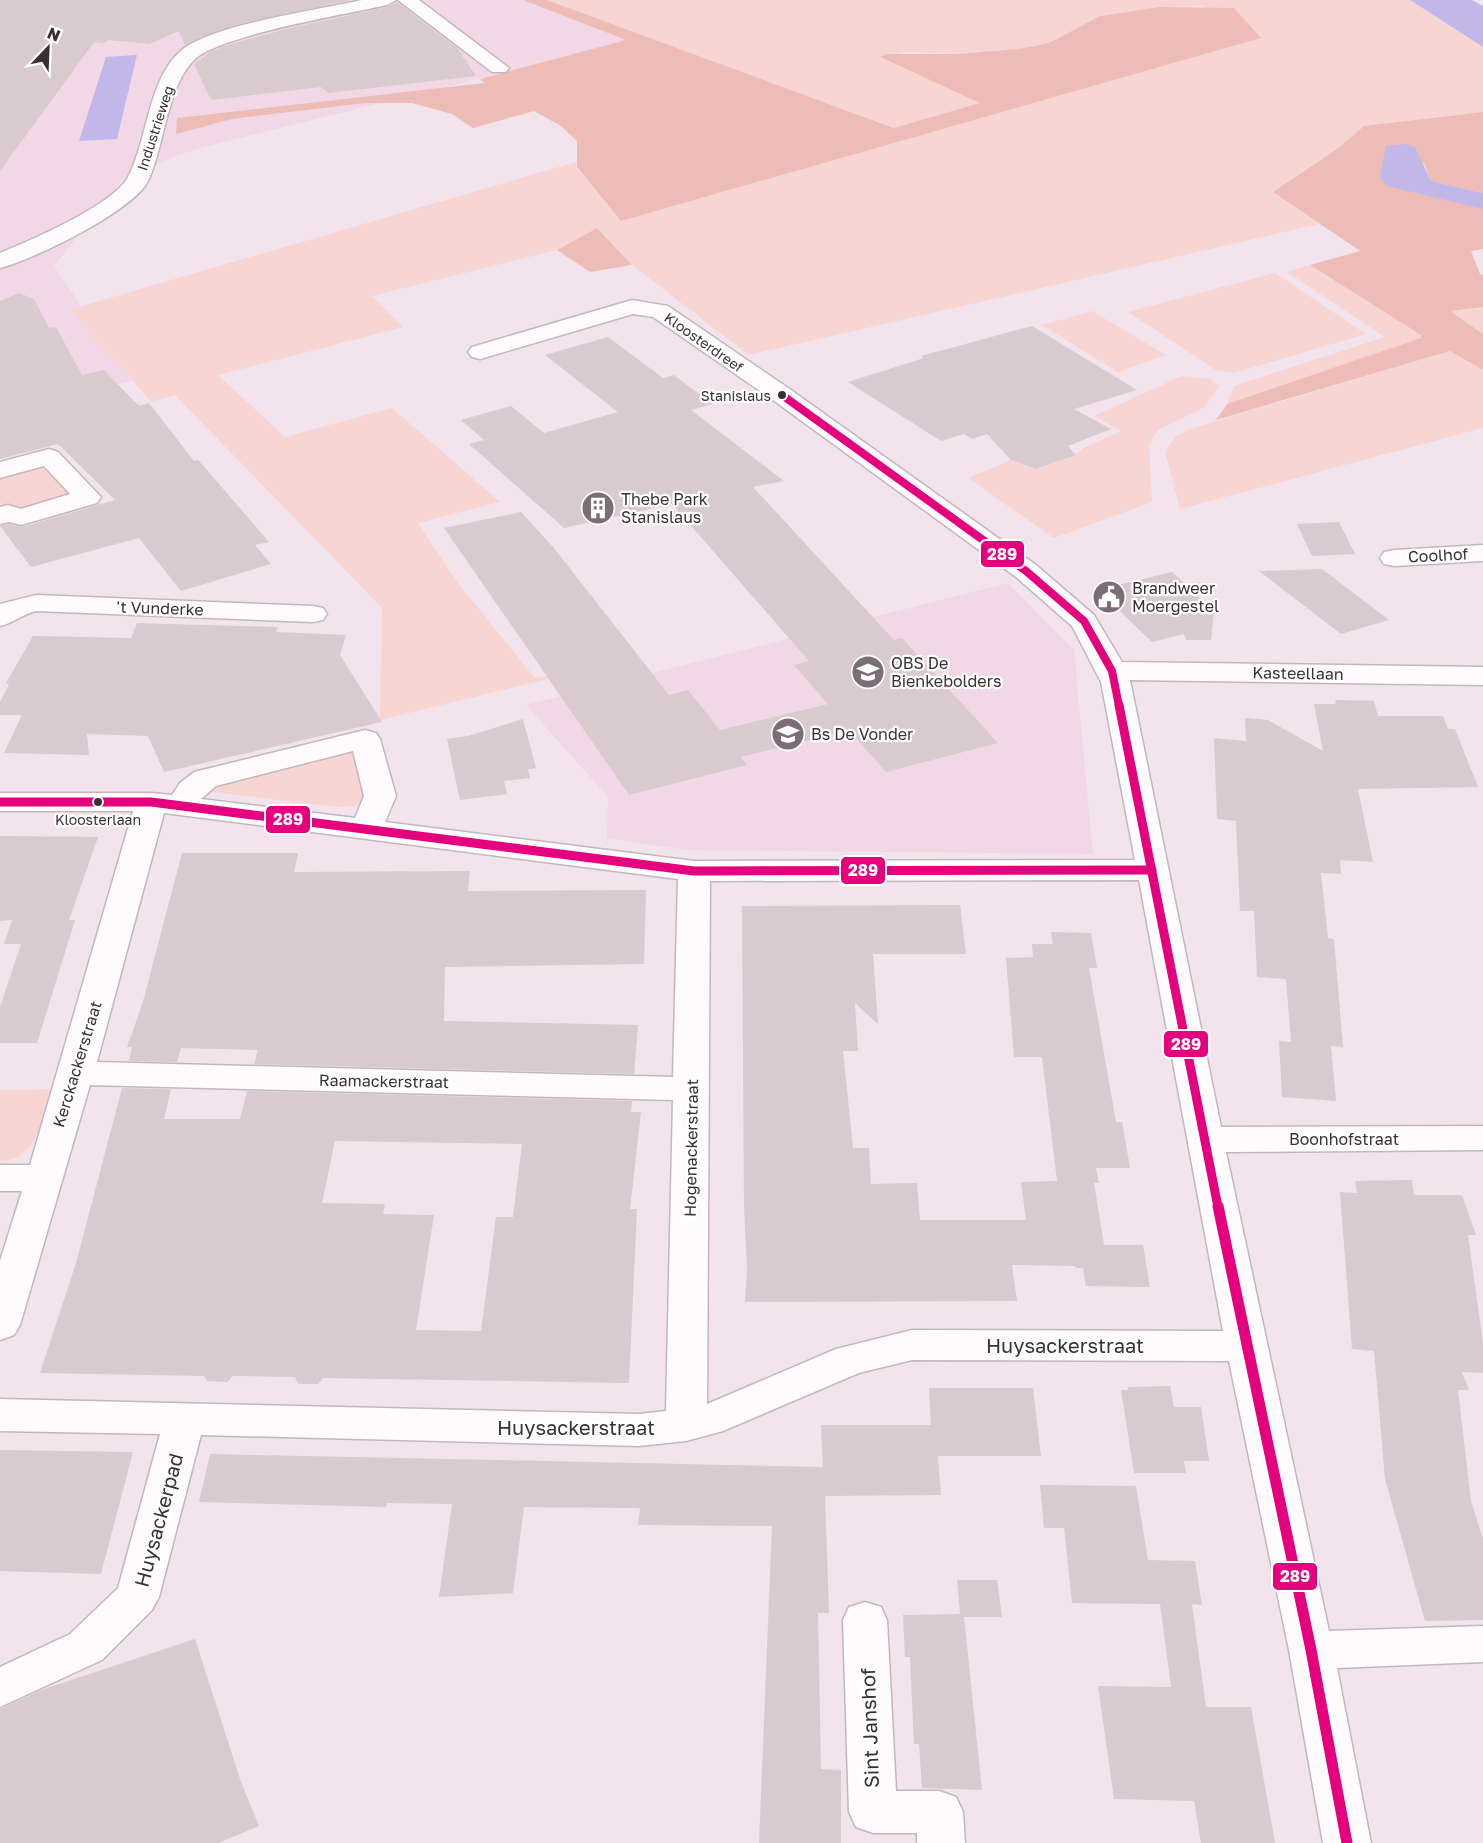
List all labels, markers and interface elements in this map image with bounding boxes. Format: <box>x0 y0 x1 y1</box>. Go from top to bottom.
north arrow <box>18 18 78 78</box>
text: N <box>44 23 63 46</box>
street label: Industrieweg <box>133 83 177 173</box>
street label: Kloosterdreef <box>661 309 747 375</box>
place label: Stanislaus <box>701 387 771 404</box>
marker: Stanislaus <box>776 389 788 401</box>
place label: Thebe Park Stanislaus <box>621 489 708 527</box>
building icon: Thebe Park Stanislaus <box>580 490 616 526</box>
line badge: 289 <box>980 540 1025 568</box>
street label: Coolhof <box>1407 543 1469 567</box>
text: 289 <box>987 544 1017 564</box>
place label: Brandweer Moergestel <box>1132 578 1219 616</box>
public building icon: Brandweer Moergestel <box>1091 579 1127 615</box>
street label: 't Vunderke <box>116 596 204 620</box>
place label: OBS De Bienkebolders <box>891 653 1001 691</box>
school or university icon: OBS De Bienkebolders <box>850 654 886 690</box>
street label: Kasteellaan <box>1252 662 1344 684</box>
school or university icon: Bs De Vonder <box>770 716 806 752</box>
place label: Bs De Vonder <box>811 724 913 744</box>
marker: Kloosterlaan <box>92 796 104 808</box>
line badge: 289 <box>265 805 311 834</box>
text: 289 <box>273 809 303 829</box>
place label: Kloosterlaan <box>55 811 141 828</box>
line badge: 289 <box>840 856 886 885</box>
text: 289 <box>848 860 878 880</box>
street label: Kerckackerstraat <box>48 998 106 1130</box>
line badge: 289 <box>1163 1030 1209 1058</box>
text: 289 <box>1171 1034 1201 1054</box>
street label: Raamackerstraat <box>319 1070 449 1092</box>
street label: Hogenackerstraat <box>680 1079 702 1217</box>
street label: Boonhofstraat <box>1289 1129 1399 1149</box>
street label: Huysackerstraat <box>986 1333 1144 1357</box>
street label: Huysackerstraat <box>497 1415 655 1439</box>
street label: Huysackerpad <box>129 1450 187 1590</box>
line badge: 289 <box>1272 1562 1318 1591</box>
text: 289 <box>1280 1566 1310 1586</box>
street label: Sint Janshof <box>855 1668 883 1788</box>

